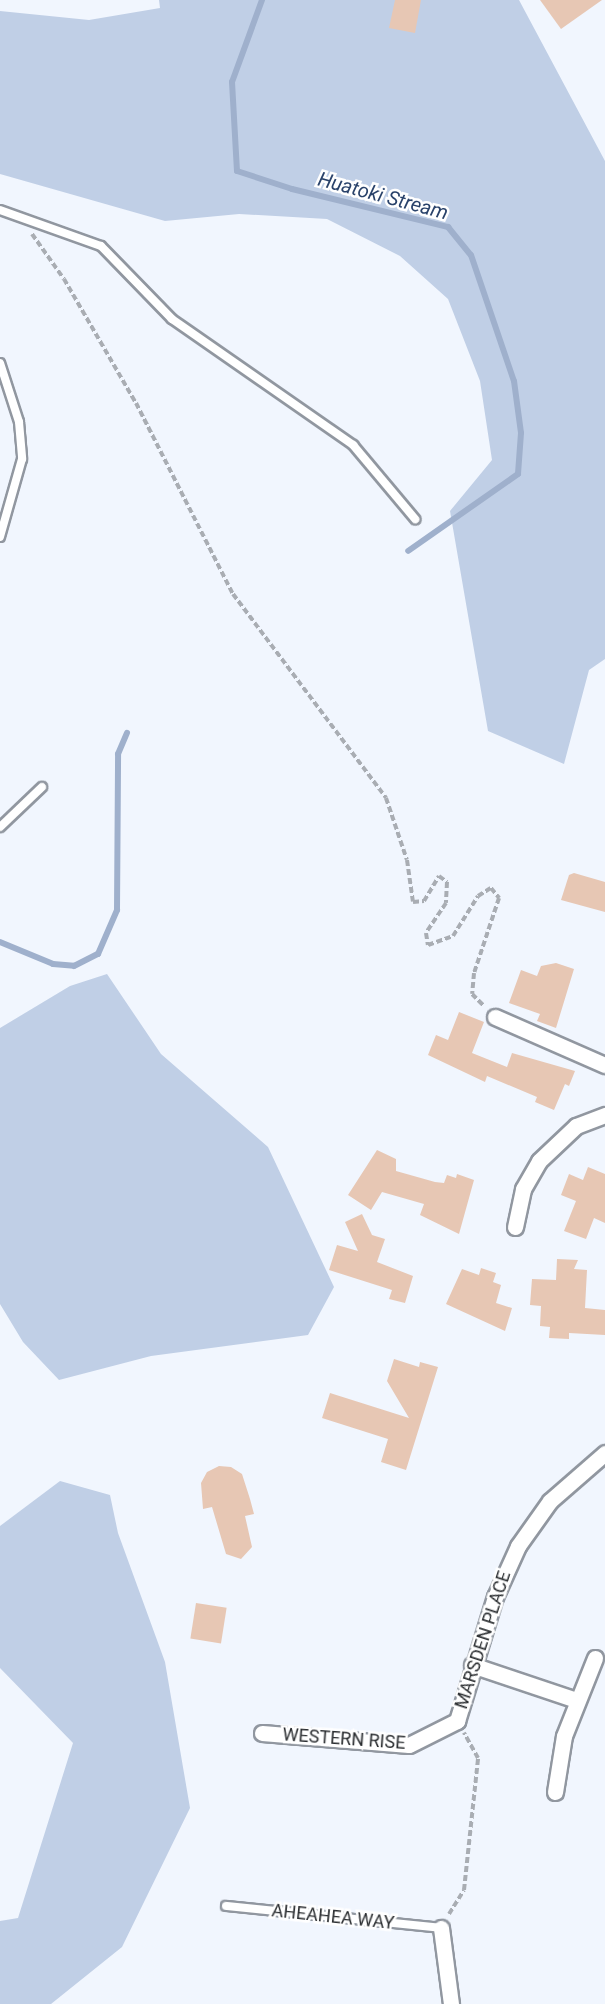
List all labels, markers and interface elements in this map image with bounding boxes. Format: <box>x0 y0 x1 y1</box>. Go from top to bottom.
water label: Huatoki Stream <box>315 167 451 225</box>
street label: MARSDEN PLACE <box>451 1568 515 1712</box>
street label: WESTERN RISE <box>282 1724 406 1754</box>
street label: AHEAHEA WAY <box>271 1900 395 1934</box>

